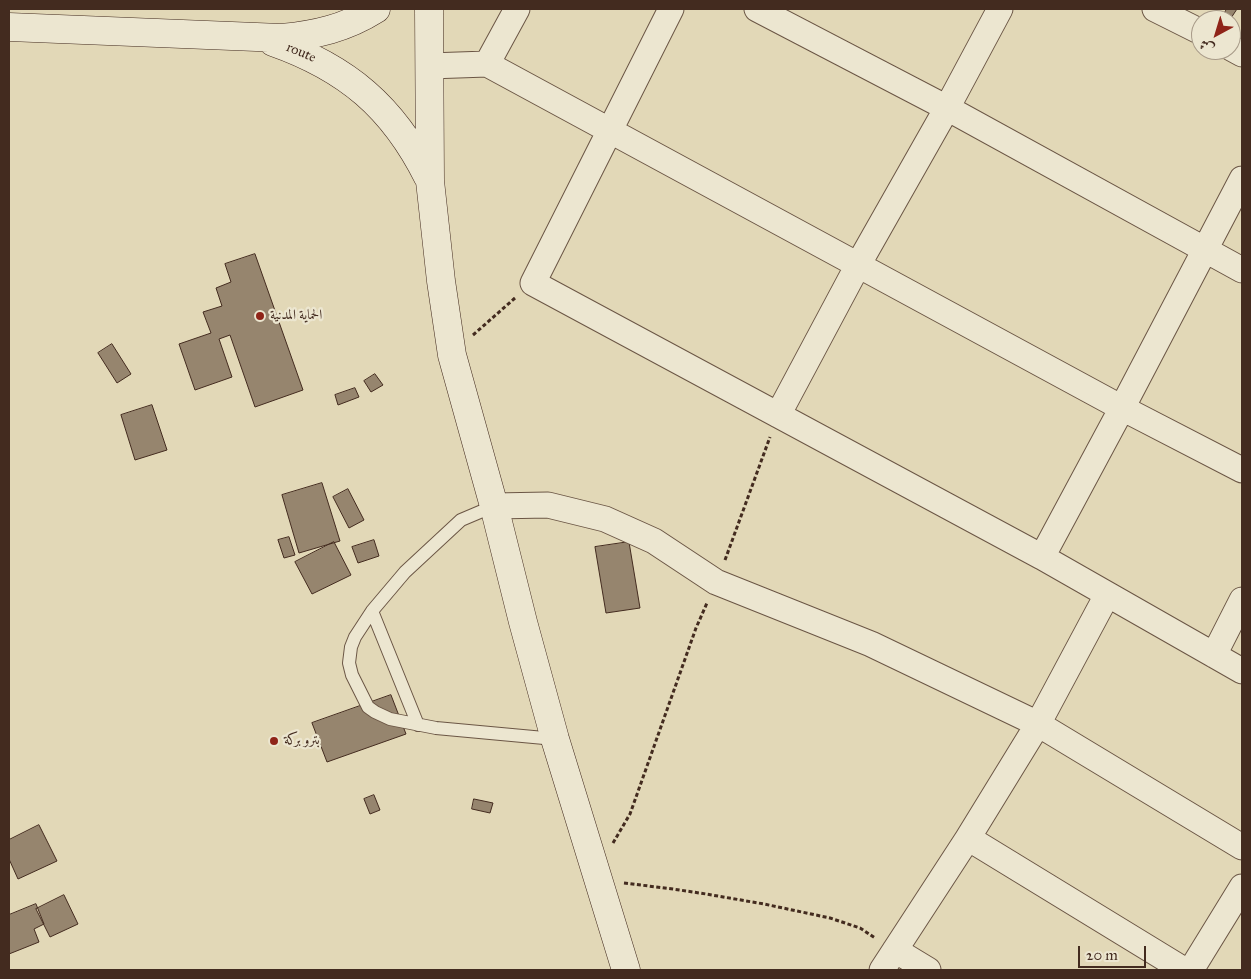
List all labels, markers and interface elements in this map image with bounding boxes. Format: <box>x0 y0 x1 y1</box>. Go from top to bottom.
north arrow <box>1191 10 1241 60</box>
text: ش <box>1196 35 1218 57</box>
street label: route <box>284 39 318 67</box>
place label: الحماية المدنية <box>270 308 322 324</box>
marker: الحماية المدنية <box>254 310 266 322</box>
place label: بترو بركة <box>284 733 320 749</box>
marker: بترو بركة <box>268 735 280 747</box>
scale bar <box>1081 936 1148 968</box>
text: 20 m <box>1086 946 1118 964</box>

